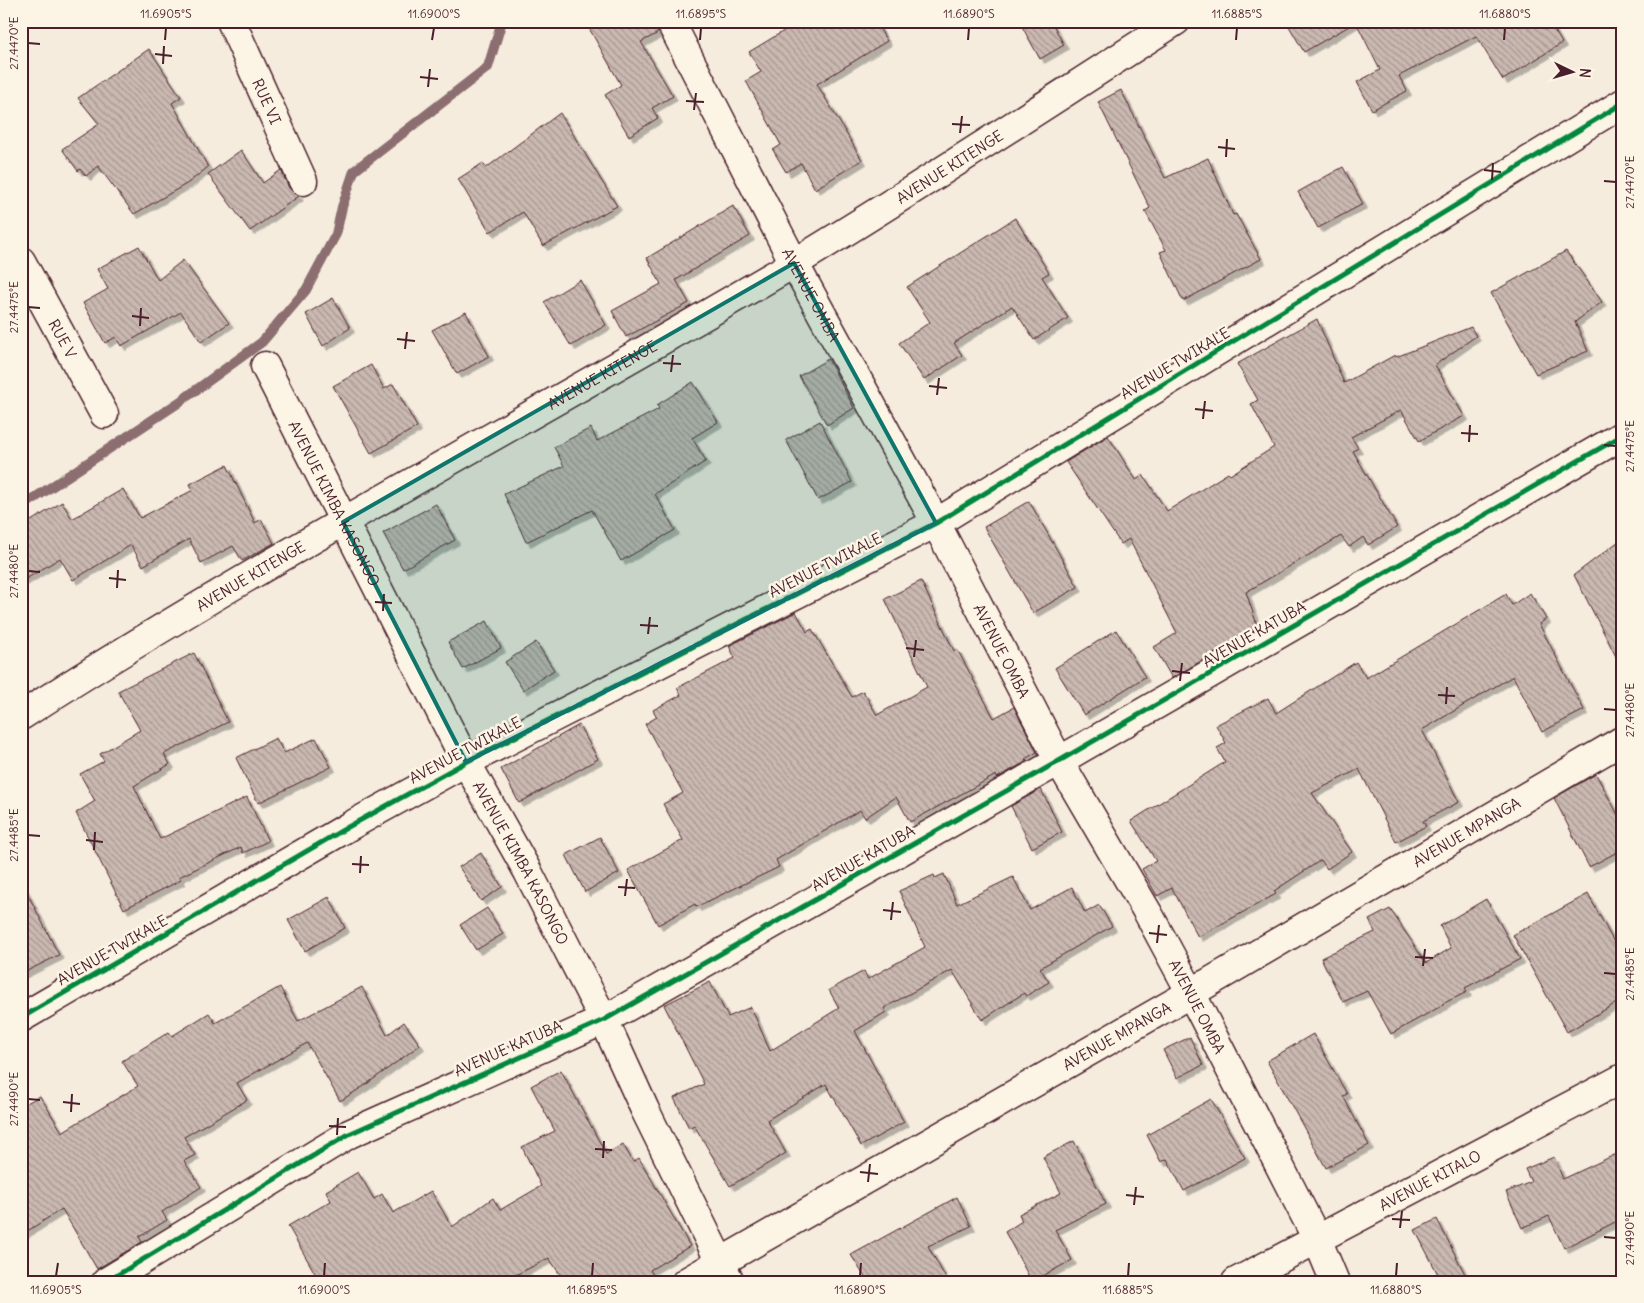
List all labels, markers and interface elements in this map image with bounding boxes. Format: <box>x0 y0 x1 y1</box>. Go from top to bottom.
text: 11.6905°S <box>140 6 192 21</box>
text: 11.6900°S <box>408 6 460 21</box>
text: 11.6895°S <box>676 6 726 21</box>
text: 11.6890°S <box>943 6 995 21</box>
text: 11.6885°S <box>1212 6 1262 21</box>
text: 11.6880°S <box>1479 6 1531 21</box>
text: 27.4470°E <box>6 16 21 70</box>
north arrow <box>1546 48 1596 98</box>
text: N <box>1576 68 1594 79</box>
street label: RUE VI <box>249 75 286 127</box>
street label: AVENUE KITENGE <box>892 125 1007 207</box>
text: 27.4470°E <box>1622 155 1637 209</box>
street label: AVENUE OMBA <box>778 245 845 345</box>
text: 27.4475°E <box>6 281 21 333</box>
street label: RUE V <box>45 316 81 361</box>
street label: AVENUE TWIKALE <box>1117 323 1233 403</box>
street label: AVENUE KITENGE <box>544 336 660 413</box>
street label: AVENUE KIMBA KASONGO <box>285 417 385 589</box>
text: 27.4475°E <box>1622 420 1637 472</box>
street label: AVENUE TWIKALE <box>765 528 885 602</box>
street label: AVENUE KITENGE <box>193 536 308 615</box>
text: 27.4480°E <box>6 544 21 598</box>
street label: AVENUE KATUBA <box>1199 597 1309 671</box>
street label: AVENUE OMBA <box>970 600 1034 702</box>
text: 27.4480°E <box>1622 683 1637 737</box>
street label: AVENUE TWIKALE <box>406 712 524 788</box>
street label: AVENUE KIMBA KASONGO <box>469 778 573 948</box>
street label: AVENUE MPANGA <box>1409 793 1524 871</box>
text: 27.4485°E <box>6 808 21 862</box>
street label: AVENUE KATUBA <box>808 821 918 895</box>
street label: AVENUE TWIKALE <box>53 911 171 989</box>
text: 27.4485°E <box>1622 947 1637 1001</box>
street label: AVENUE OMBA <box>1165 956 1230 1057</box>
street label: AVENUE MPANGA <box>1059 997 1174 1074</box>
street label: AVENUE KATUBA <box>451 1016 565 1080</box>
text: 27.4490°E <box>6 1072 21 1126</box>
street label: AVENUE KITALO <box>1376 1145 1484 1214</box>
text: 27.4490°E <box>1622 1211 1637 1265</box>
text: 11.6905°S <box>30 1282 82 1297</box>
text: 11.6900°S <box>298 1282 350 1297</box>
text: 11.6895°S <box>567 1282 617 1297</box>
text: 11.6890°S <box>834 1282 886 1297</box>
text: 11.6885°S <box>1103 1282 1153 1297</box>
text: 11.6880°S <box>1370 1282 1422 1297</box>

